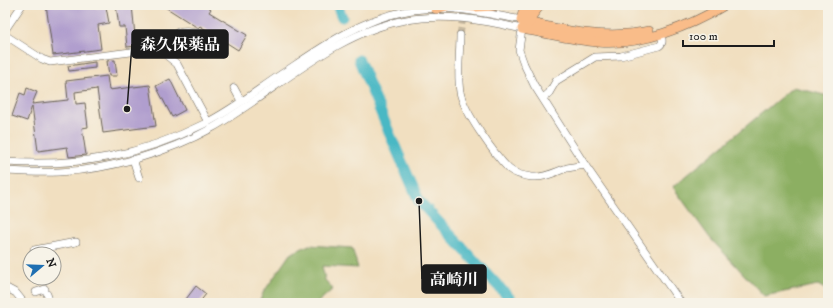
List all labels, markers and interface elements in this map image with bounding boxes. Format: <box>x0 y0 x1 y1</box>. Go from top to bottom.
scale bar <box>683 22 774 48</box>
text: 100 m <box>689 29 718 44</box>
callout: 森久保薬品 <box>132 30 228 58</box>
text: 森久保薬品 <box>140 35 220 55</box>
north arrow <box>22 246 62 286</box>
text: N <box>42 257 59 270</box>
callout: 高崎川 <box>422 265 486 293</box>
text: 高崎川 <box>430 270 478 290</box>

